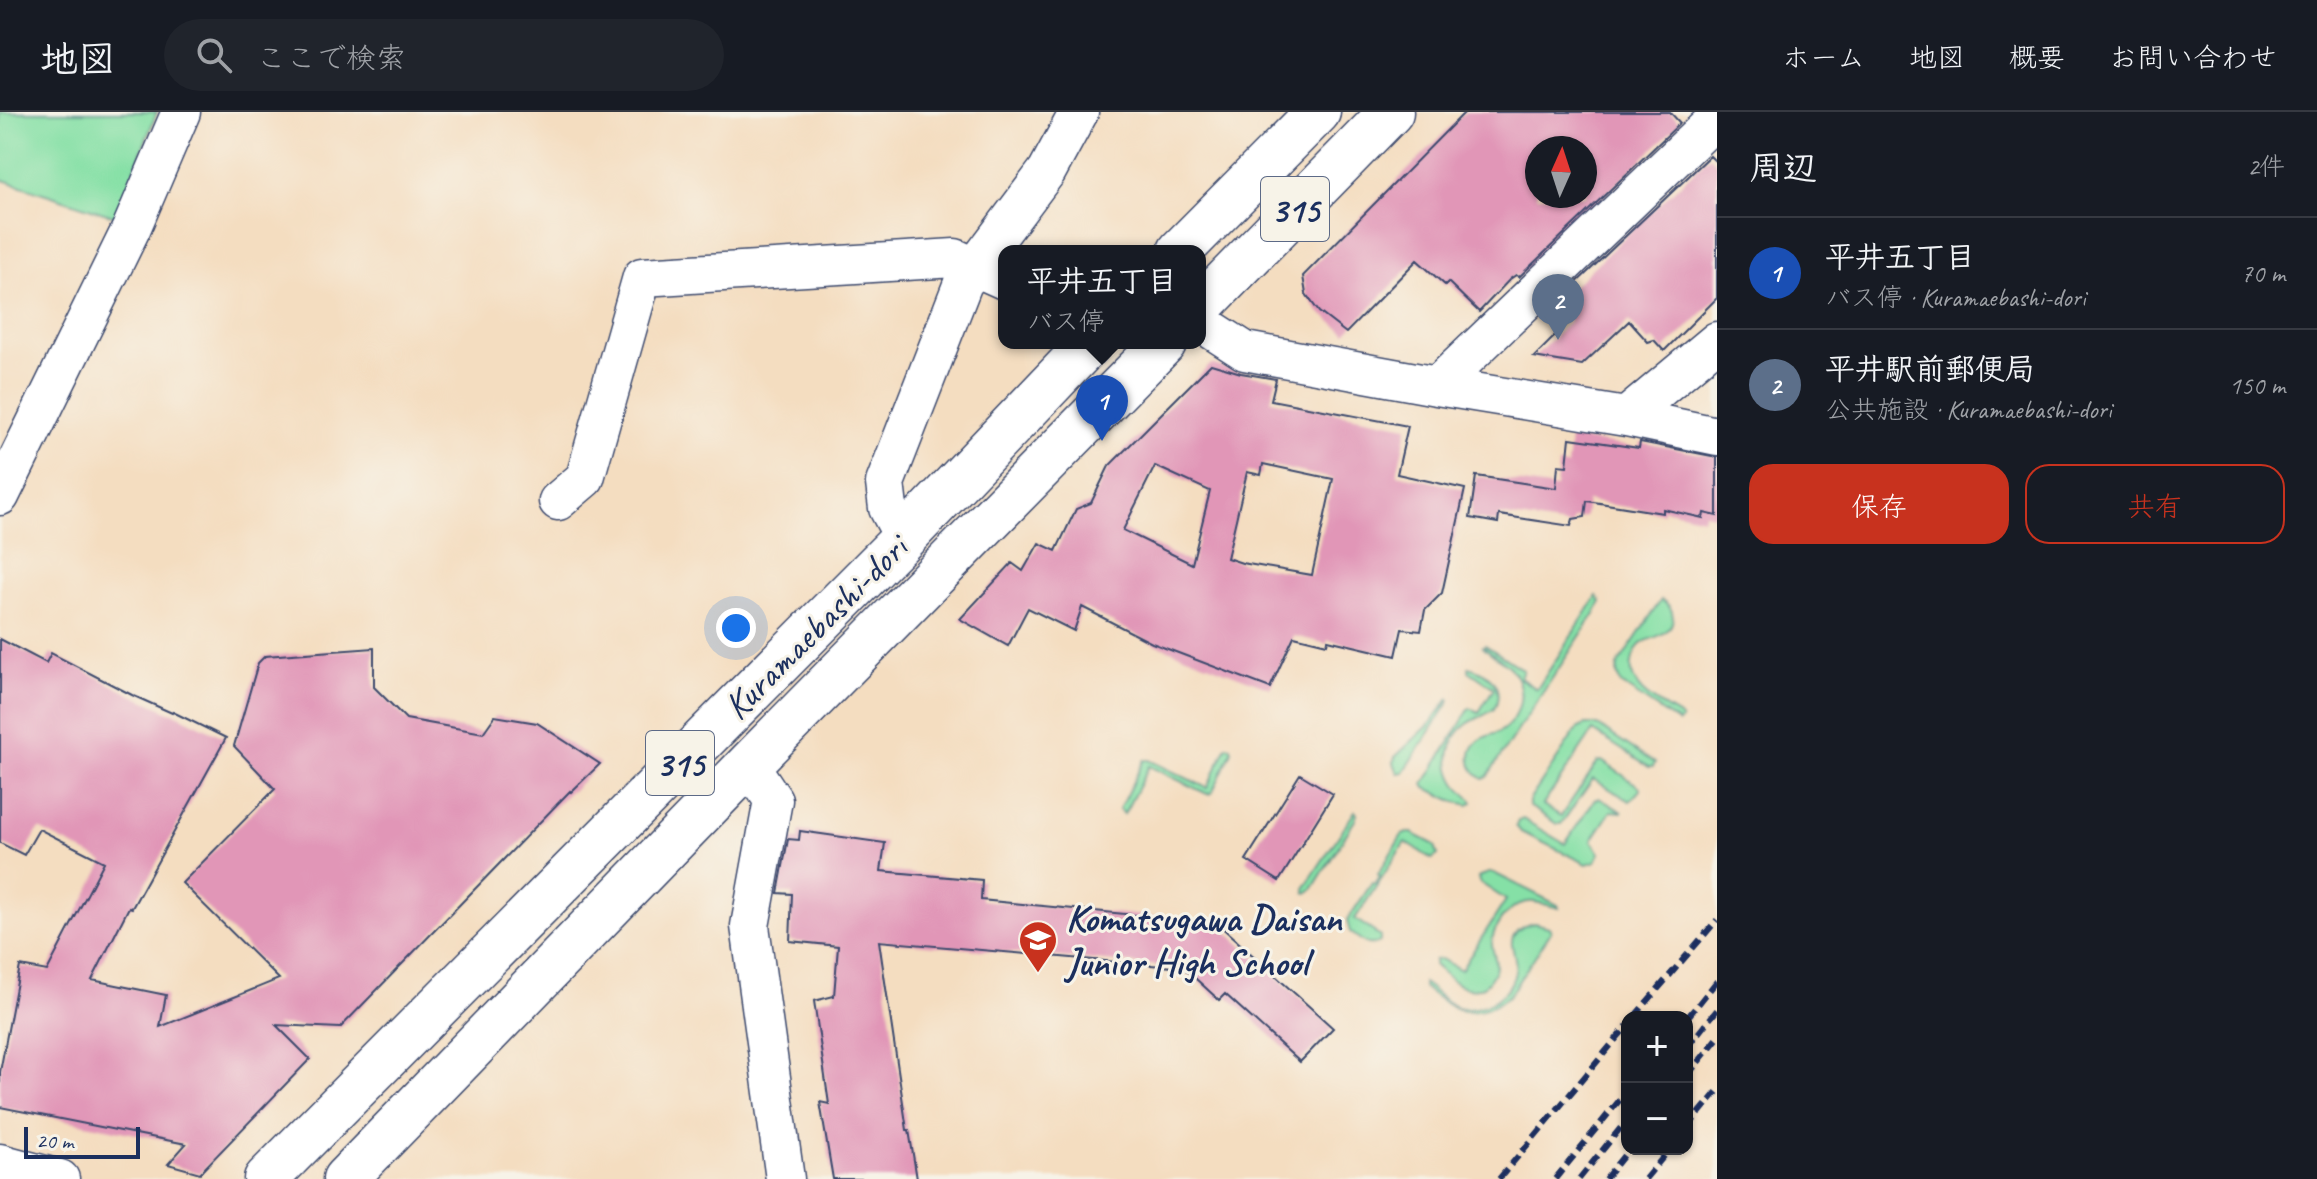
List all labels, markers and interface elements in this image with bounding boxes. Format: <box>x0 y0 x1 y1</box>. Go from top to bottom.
search box <box>164 19 724 91</box>
icon: search <box>192 33 236 77</box>
text: 地図 <box>40 36 116 83</box>
text: ここで検索 <box>256 39 406 77</box>
text: ホーム <box>1782 40 1865 75</box>
text: 地図 <box>1909 40 1965 75</box>
text: 概要 <box>2009 40 2065 75</box>
text: お問い合わせ <box>2109 40 2277 75</box>
north arrow <box>1525 136 1597 208</box>
text: 周辺 <box>1749 146 1817 189</box>
text: 2件 <box>2247 150 2285 183</box>
road number: 315 <box>1261 177 1329 241</box>
text: 平井五丁目 <box>1825 238 1975 276</box>
popup <box>998 245 1206 349</box>
text: 1 <box>1769 257 1781 290</box>
text: 70 m <box>2241 257 2285 290</box>
text: 平井五丁目 <box>1027 262 1177 300</box>
pin: 2 <box>1532 274 1584 340</box>
text: バス停 · Kuramaebashi-dori <box>1825 281 2086 314</box>
text: バス停 <box>1027 305 1105 338</box>
text: 平井駅前郵便局 <box>1825 350 2035 388</box>
text: 2 <box>1769 369 1781 402</box>
text: 150 m <box>2229 369 2285 402</box>
pin: 1 <box>1076 375 1128 441</box>
text: 公共施設 · Kuramaebashi-dori <box>1825 393 2112 426</box>
button: 保存 <box>1749 464 2009 544</box>
button: 共有 <box>2025 464 2285 544</box>
street label: Kuramaebashi-dori <box>713 523 920 729</box>
your location <box>716 608 756 648</box>
road number: 315 <box>646 731 714 795</box>
place label: Komatsugawa Daisan Junior High School <box>1063 895 1343 986</box>
school or university icon: Komatsugawa Daisan Junior High School <box>1017 919 1059 974</box>
map controls <box>1621 1011 1693 1155</box>
button: + <box>1621 1011 1693 1083</box>
button: − <box>1621 1083 1693 1155</box>
scale bar <box>24 1123 140 1159</box>
text: 20 m <box>36 1127 73 1155</box>

